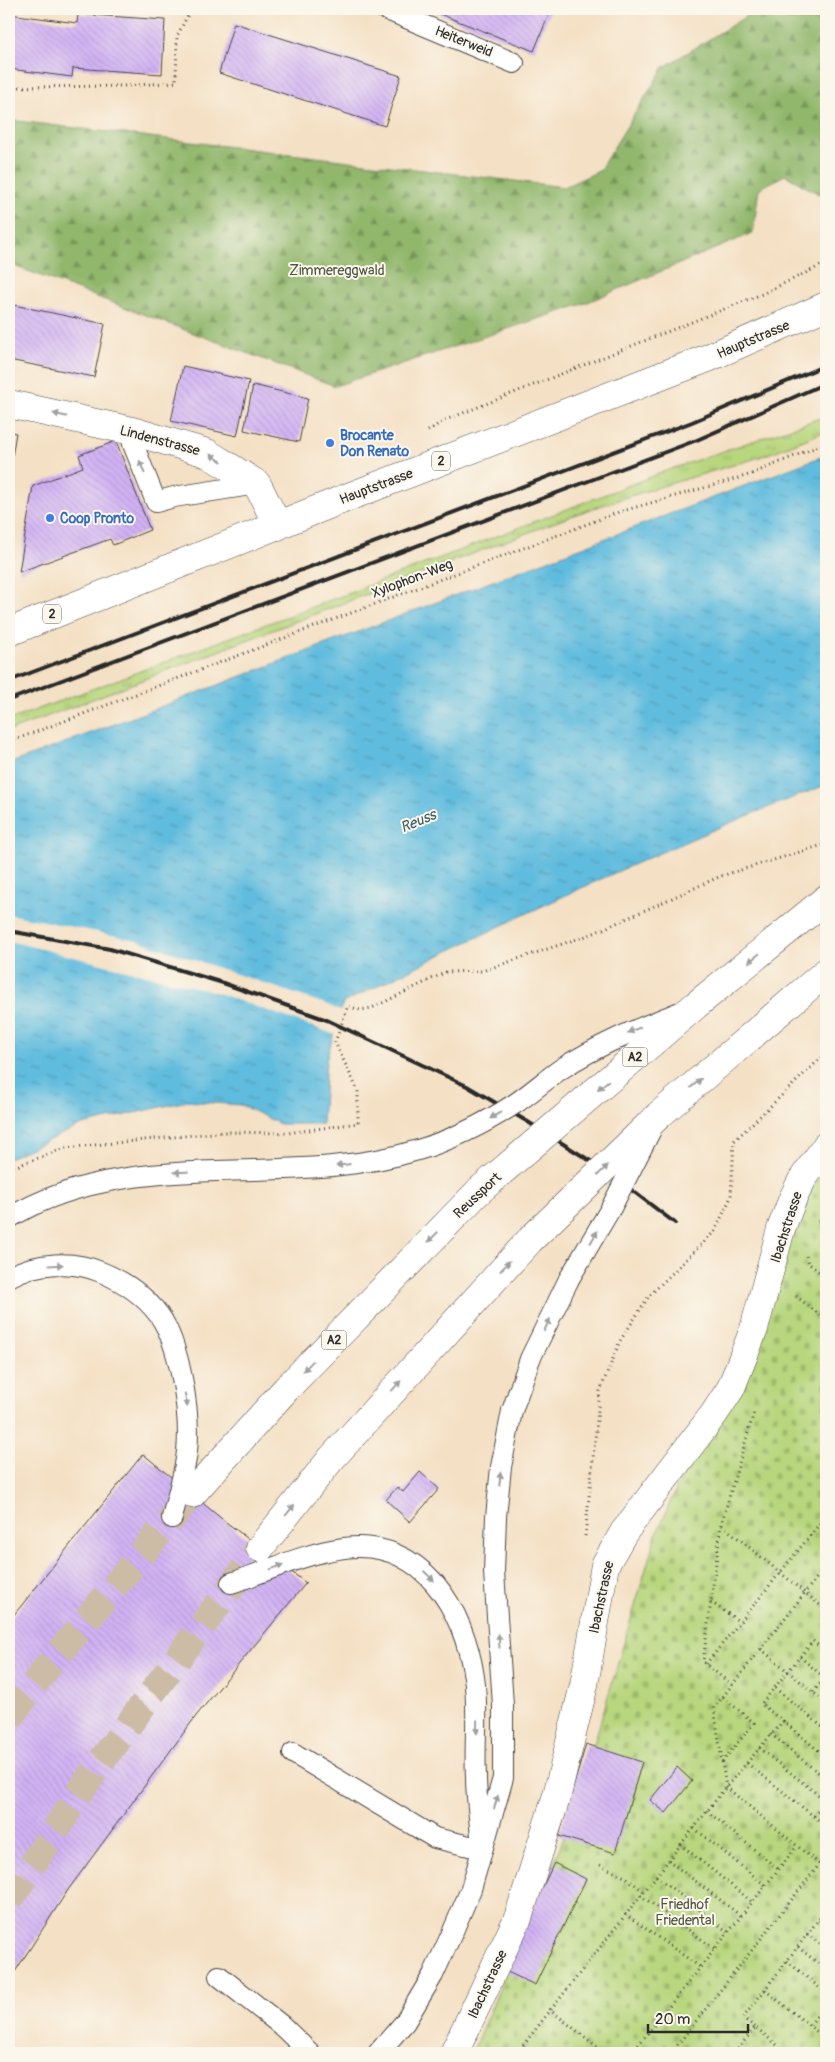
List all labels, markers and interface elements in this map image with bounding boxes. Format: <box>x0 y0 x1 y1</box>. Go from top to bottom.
street label: Heiterweid <box>432 22 495 61</box>
park label: Zimmereggwald <box>289 262 385 279</box>
street label: Hauptstrasse <box>714 317 792 362</box>
one-way arrow <box>52 411 67 419</box>
street label: Lindenstrasse <box>118 422 202 459</box>
place label: Brocante Don Renato <box>340 427 410 460</box>
marker: Brocante Don Renato <box>324 437 336 449</box>
road number: 2 <box>432 452 450 471</box>
one-way arrow <box>209 453 222 463</box>
one-way arrow <box>138 459 146 474</box>
street label: Hauptstrasse <box>337 465 415 508</box>
place label: Coop Pronto <box>60 510 134 527</box>
marker: Coop Pronto <box>44 512 56 524</box>
street label: Xylophon-Weg <box>369 555 455 602</box>
road number: 2 <box>43 604 61 624</box>
water label: Reuss <box>397 805 441 837</box>
one-way arrow <box>748 952 761 963</box>
one-way arrow <box>627 1027 641 1035</box>
road number: A2 <box>622 1048 648 1066</box>
one-way arrow <box>690 1078 703 1089</box>
one-way arrow <box>597 1079 610 1090</box>
one-way arrow <box>490 1111 503 1120</box>
one-way arrow <box>335 1161 351 1169</box>
one-way arrow <box>596 1164 608 1176</box>
one-way arrow <box>173 1169 189 1177</box>
street label: Reussport <box>450 1169 505 1222</box>
street label: Ibachstrasse <box>767 1189 806 1265</box>
one-way arrow <box>427 1231 439 1243</box>
one-way arrow <box>589 1231 598 1244</box>
one-way arrow <box>48 1261 64 1269</box>
one-way arrow <box>499 1261 511 1273</box>
one-way arrow <box>543 1318 551 1332</box>
road number: A2 <box>322 1330 346 1350</box>
one-way arrow <box>302 1360 314 1372</box>
one-way arrow <box>390 1381 402 1393</box>
one-way arrow <box>183 1393 191 1409</box>
one-way arrow <box>496 1471 504 1487</box>
one-way arrow <box>285 1503 296 1516</box>
street label: Ibachstrasse <box>585 1559 617 1635</box>
one-way arrow <box>270 1563 285 1570</box>
one-way arrow <box>423 1570 435 1582</box>
one-way arrow <box>494 1633 502 1649</box>
one-way arrow <box>472 1720 480 1736</box>
one-way arrow <box>492 1795 500 1810</box>
park label: Friedhof Friedental <box>655 1896 715 1929</box>
street label: Ibachstrasse <box>464 1947 511 2021</box>
scale bar <box>648 2002 748 2034</box>
text: 20 m <box>655 2010 690 2029</box>

